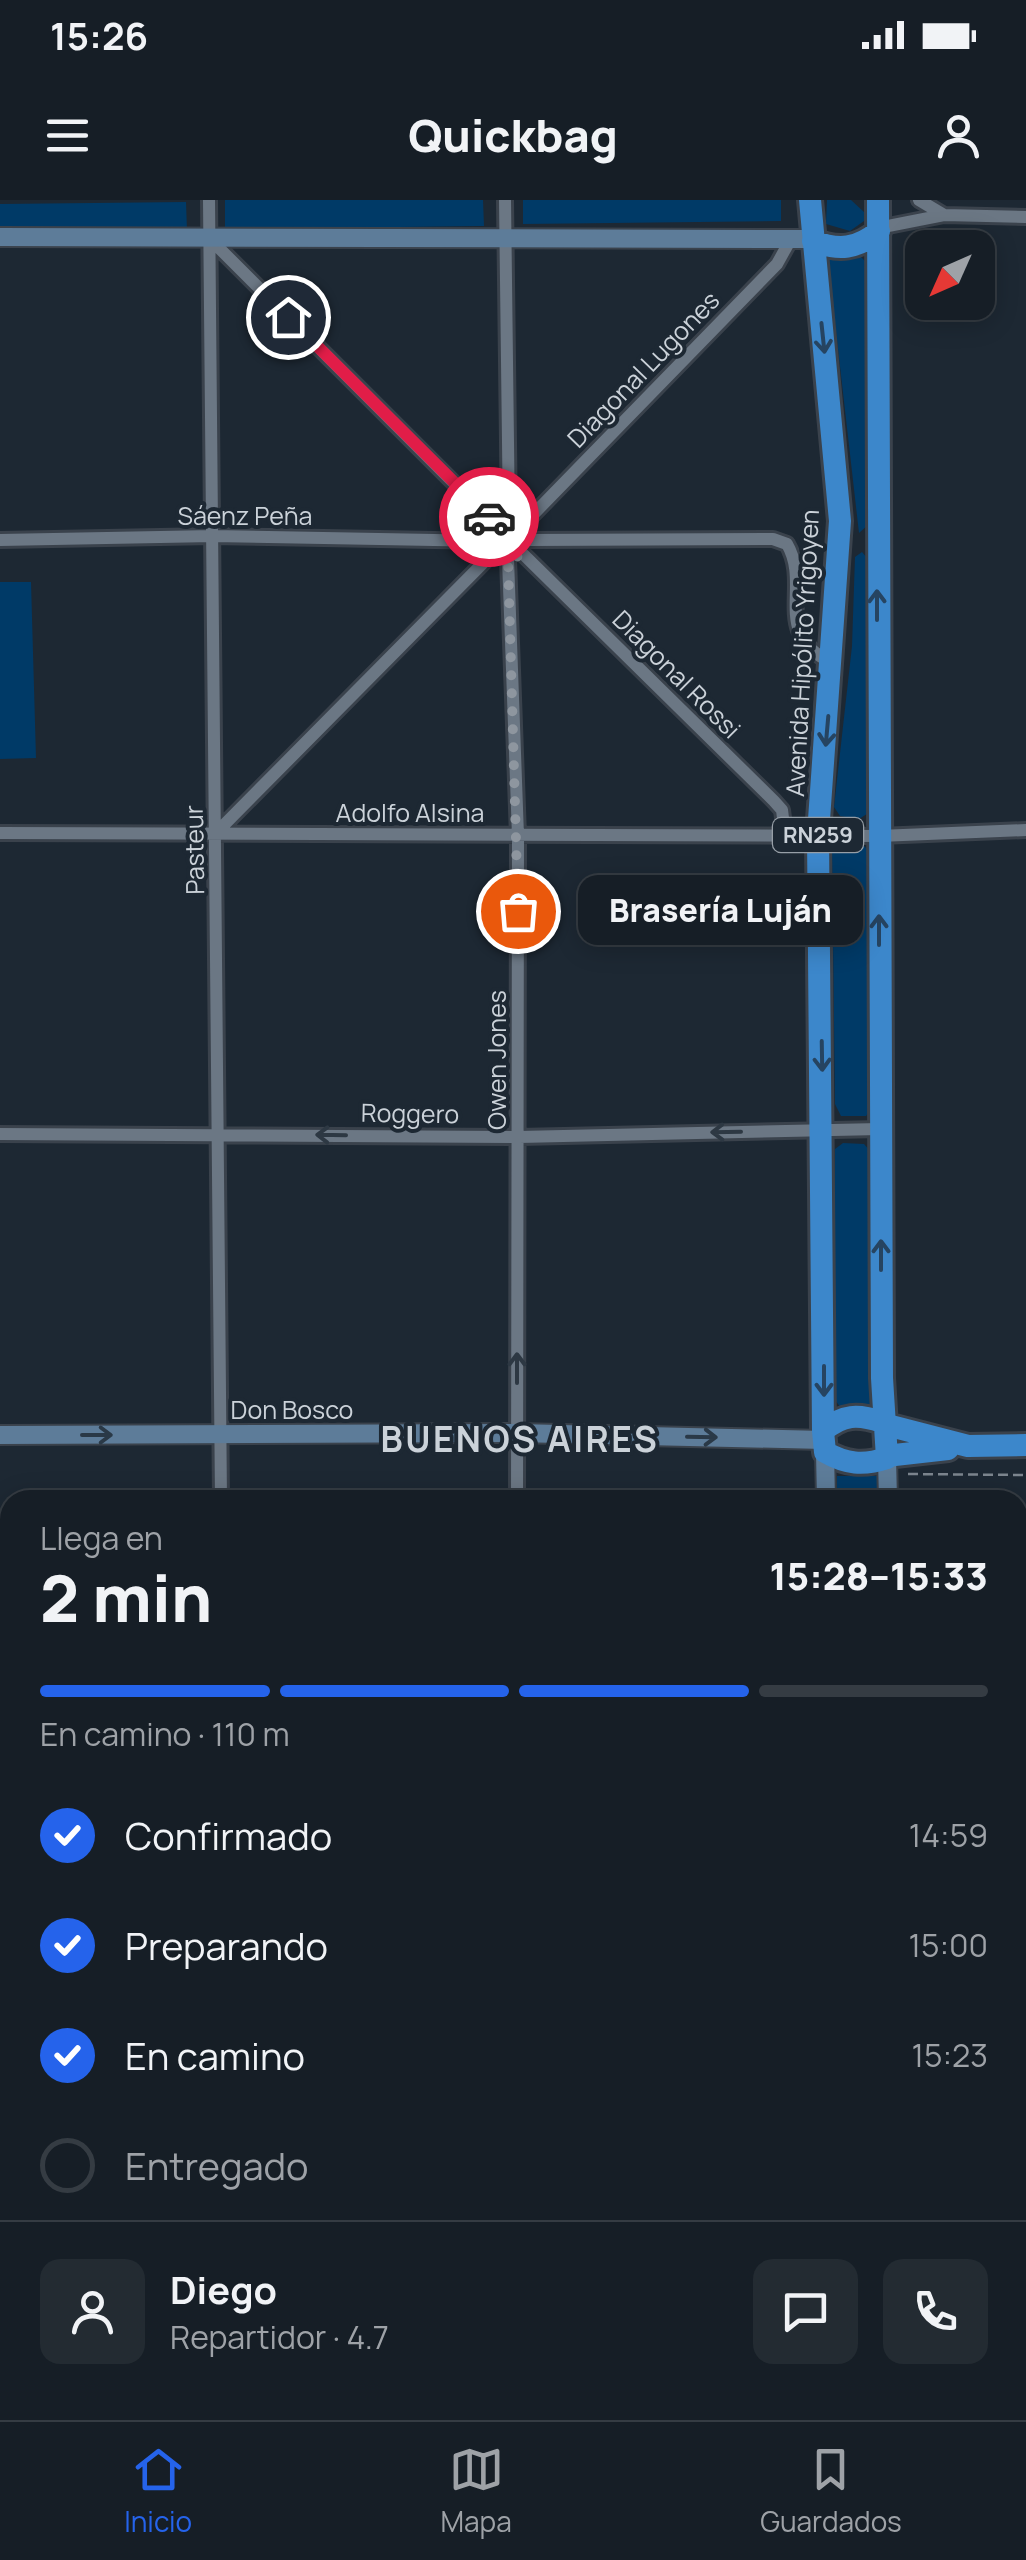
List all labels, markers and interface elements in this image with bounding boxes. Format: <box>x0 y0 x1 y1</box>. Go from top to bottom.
text: 15:26 <box>50 9 148 61</box>
text: Quickbag <box>408 104 618 166</box>
icon: menu <box>40 108 95 163</box>
icon: person <box>931 108 986 163</box>
north arrow <box>905 230 995 320</box>
map controls <box>905 230 995 320</box>
pin <box>246 275 331 360</box>
street label: Diagonal Lugones <box>559 283 727 455</box>
icon: home <box>261 290 316 345</box>
one-way arrow <box>814 321 833 353</box>
courier <box>439 467 539 567</box>
icon: car <box>462 490 517 545</box>
street label: Sáenz Peña <box>178 498 313 533</box>
street label: Avenida Hipólito Yrigoyen <box>777 508 827 798</box>
one-way arrow <box>868 589 886 622</box>
street label: Diagonal Rossi <box>605 602 749 746</box>
one-way arrow <box>818 715 837 747</box>
street label: Adolfo Alsina <box>336 795 484 830</box>
street label: Pasteur <box>176 805 212 895</box>
road number: RN259 <box>773 818 863 852</box>
pin <box>476 869 561 954</box>
callout: Brasería Luján <box>578 876 863 946</box>
icon: bag <box>491 884 546 939</box>
text: Brasería Luján <box>609 888 832 932</box>
one-way arrow <box>870 914 888 946</box>
street label: Owen Jones <box>479 990 514 1130</box>
one-way arrow <box>812 1038 832 1071</box>
street label: Roggero <box>361 1095 459 1131</box>
one-way arrow <box>710 1122 742 1142</box>
one-way arrow <box>315 1125 347 1144</box>
one-way arrow <box>872 1239 890 1272</box>
one-way arrow <box>508 1352 527 1384</box>
one-way arrow <box>814 1364 834 1396</box>
street label: Don Bosco <box>231 1392 353 1427</box>
district label: BUENOS AIRES <box>381 1415 659 1463</box>
one-way arrow <box>80 1426 113 1444</box>
one-way arrow <box>686 1428 718 1447</box>
text: Llega en <box>40 1516 163 1560</box>
text: 15:28–15:33 <box>770 1549 988 1601</box>
text: 2 min <box>40 1553 212 1642</box>
text: En camino · 110 m <box>40 1712 290 1756</box>
icon: check <box>40 1808 95 1863</box>
text: Confirmado <box>125 1809 332 1861</box>
text: 14:59 <box>909 1813 988 1857</box>
icon: check <box>40 1918 95 1973</box>
text: Preparando <box>125 1919 328 1971</box>
text: 15:00 <box>908 1923 988 1967</box>
icon: check <box>40 2028 95 2083</box>
text: En camino <box>125 2029 305 2081</box>
text: 15:23 <box>912 2033 988 2077</box>
text: Entregado <box>125 2139 309 2191</box>
button: person <box>40 2259 145 2364</box>
button: chat <box>753 2259 858 2364</box>
button: phone <box>883 2259 988 2364</box>
text: Diego <box>170 2263 277 2315</box>
text: Repartidor · 4.7 <box>170 2315 389 2359</box>
tab: Inicio <box>124 2442 192 2540</box>
tab: Mapa <box>441 2442 512 2540</box>
tab: Guardados <box>760 2442 902 2540</box>

